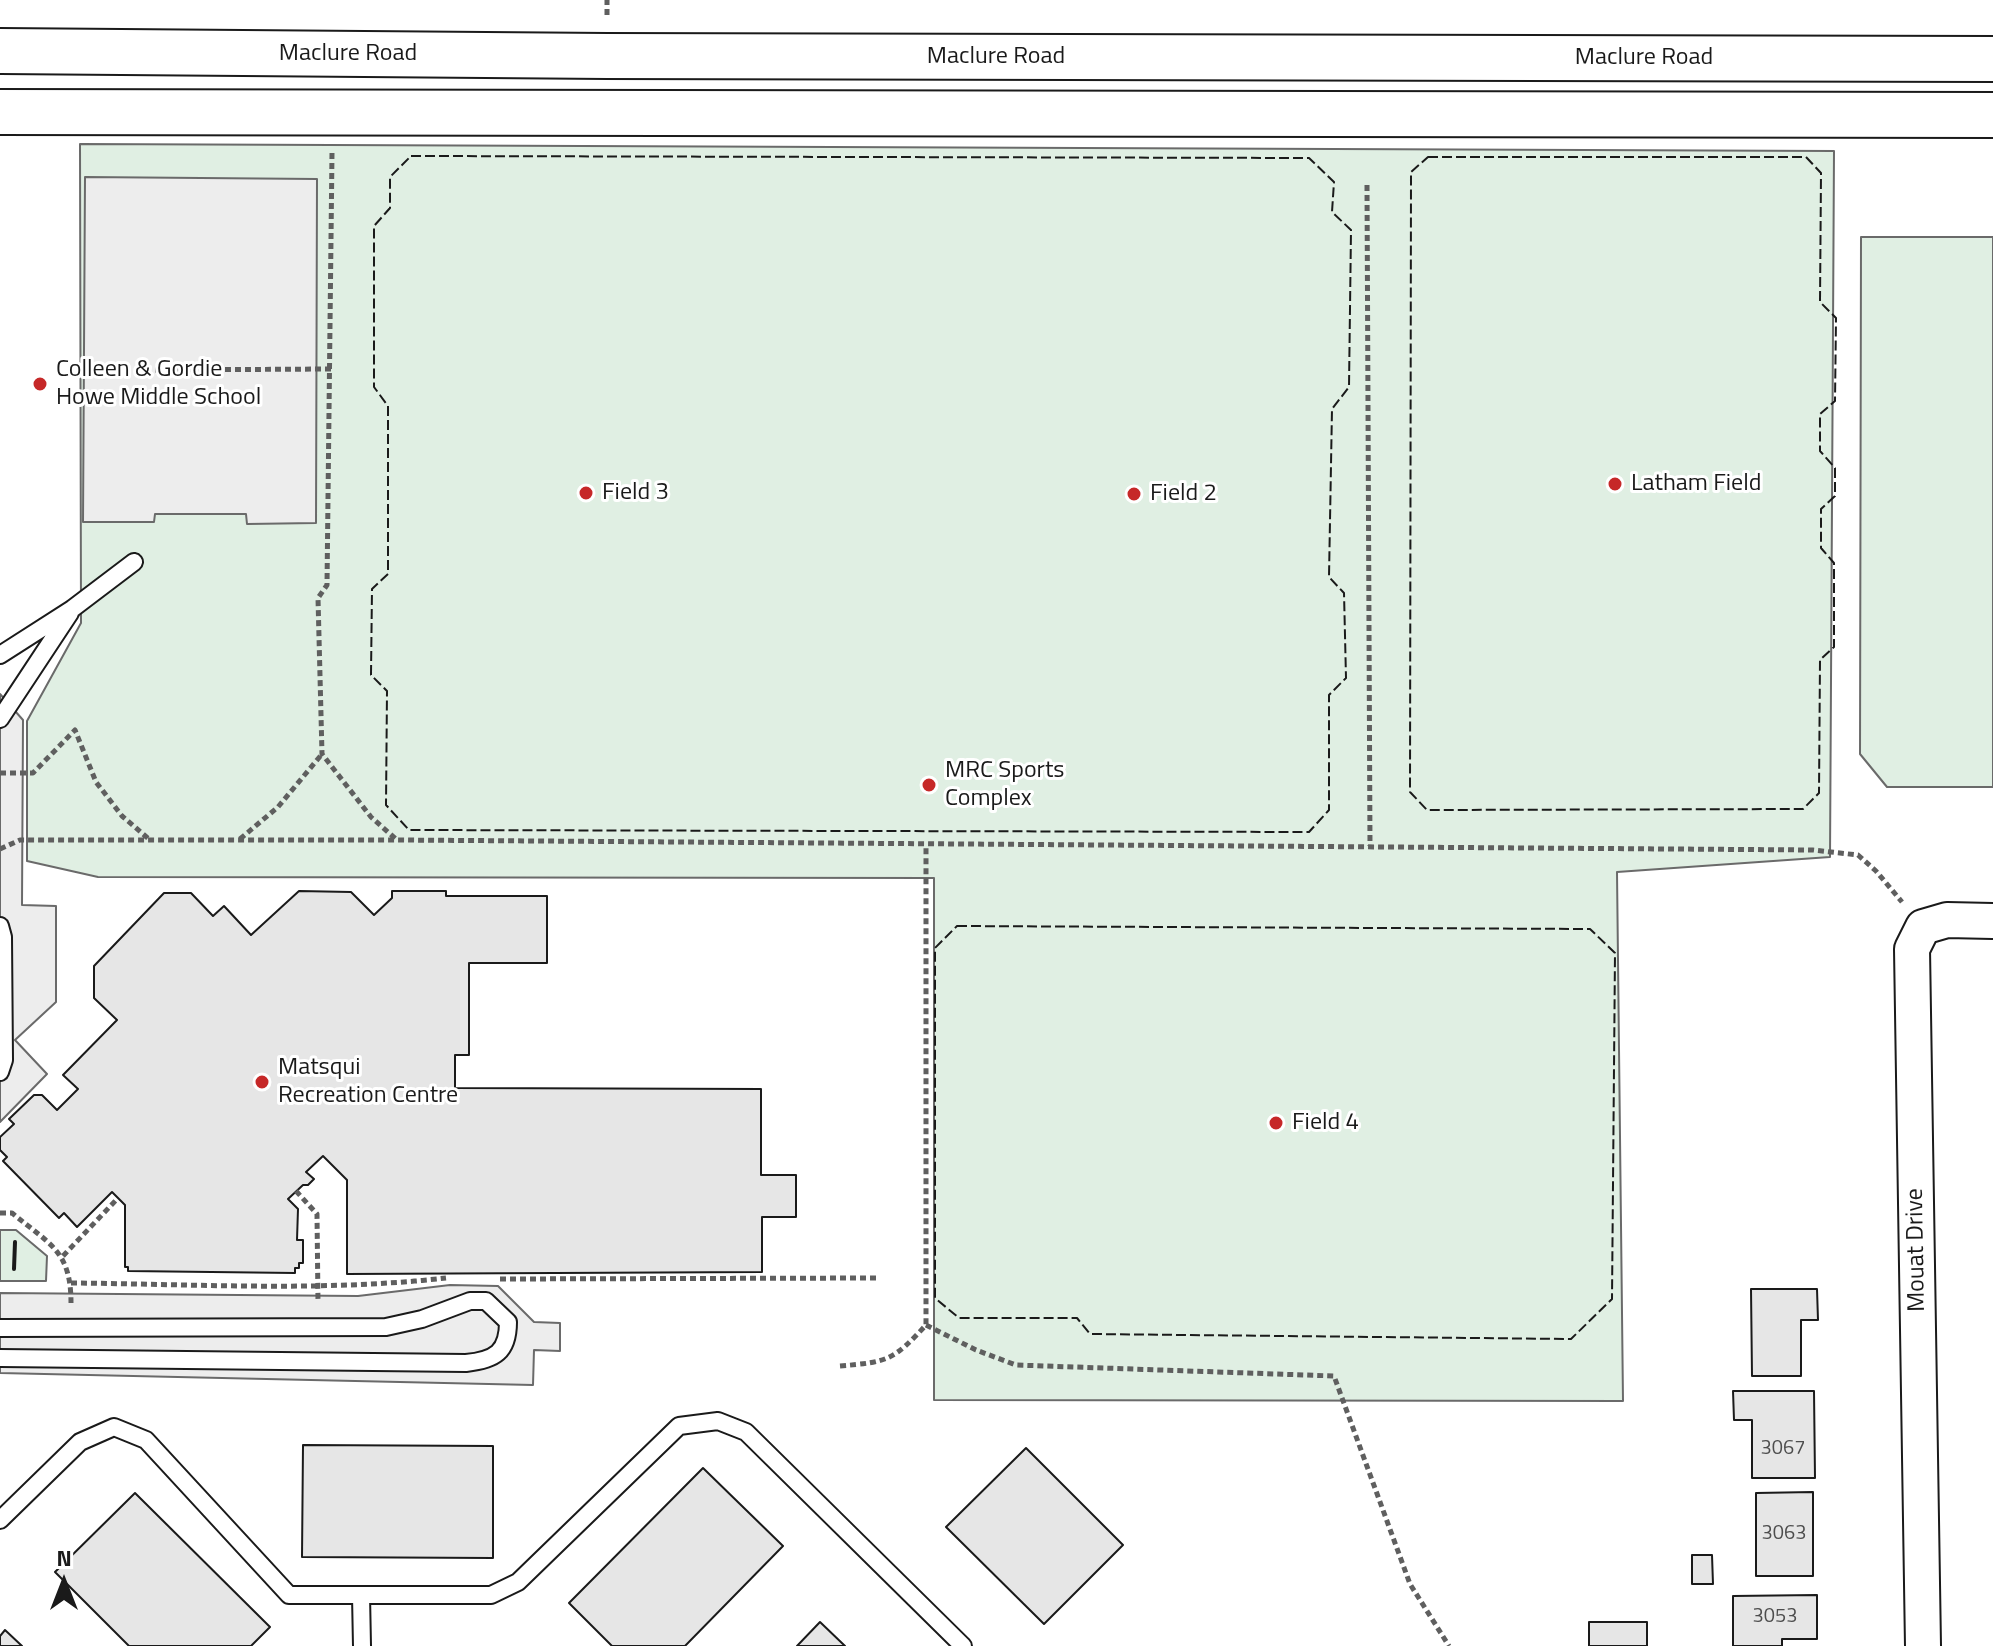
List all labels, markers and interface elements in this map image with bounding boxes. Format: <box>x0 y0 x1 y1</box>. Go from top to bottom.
street label: Maclure Road <box>279 40 417 68</box>
street label: Maclure Road <box>927 43 1065 71</box>
street label: Maclure Road <box>1575 44 1713 72</box>
place label: Colleen & Gordie Howe Middle School <box>56 356 261 412</box>
marker: Colleen & Gordie Howe Middle School <box>31 375 49 393</box>
place label: Latham Field <box>1631 470 1761 498</box>
marker: Latham Field <box>1606 475 1624 493</box>
place label: Field 3 <box>602 479 669 507</box>
place label: Field 2 <box>1150 480 1217 508</box>
marker: Field 3 <box>577 484 595 502</box>
marker: Field 2 <box>1125 485 1143 503</box>
place label: MRC Sports Complex <box>945 757 1064 813</box>
marker: MRC Sports Complex <box>920 776 938 794</box>
place label: Matsqui Recreation Centre <box>278 1054 458 1110</box>
marker: Matsqui Recreation Centre <box>253 1073 271 1091</box>
place label: Field 4 <box>1292 1109 1359 1137</box>
marker: Field 4 <box>1267 1114 1285 1132</box>
street label: Mouat Drive <box>1902 1188 1932 1312</box>
house number: 3067 <box>1761 1437 1805 1461</box>
house number: 3063 <box>1762 1522 1806 1546</box>
text: N <box>56 1541 72 1575</box>
north arrow <box>24 1542 104 1622</box>
house number: 3053 <box>1753 1605 1797 1629</box>

